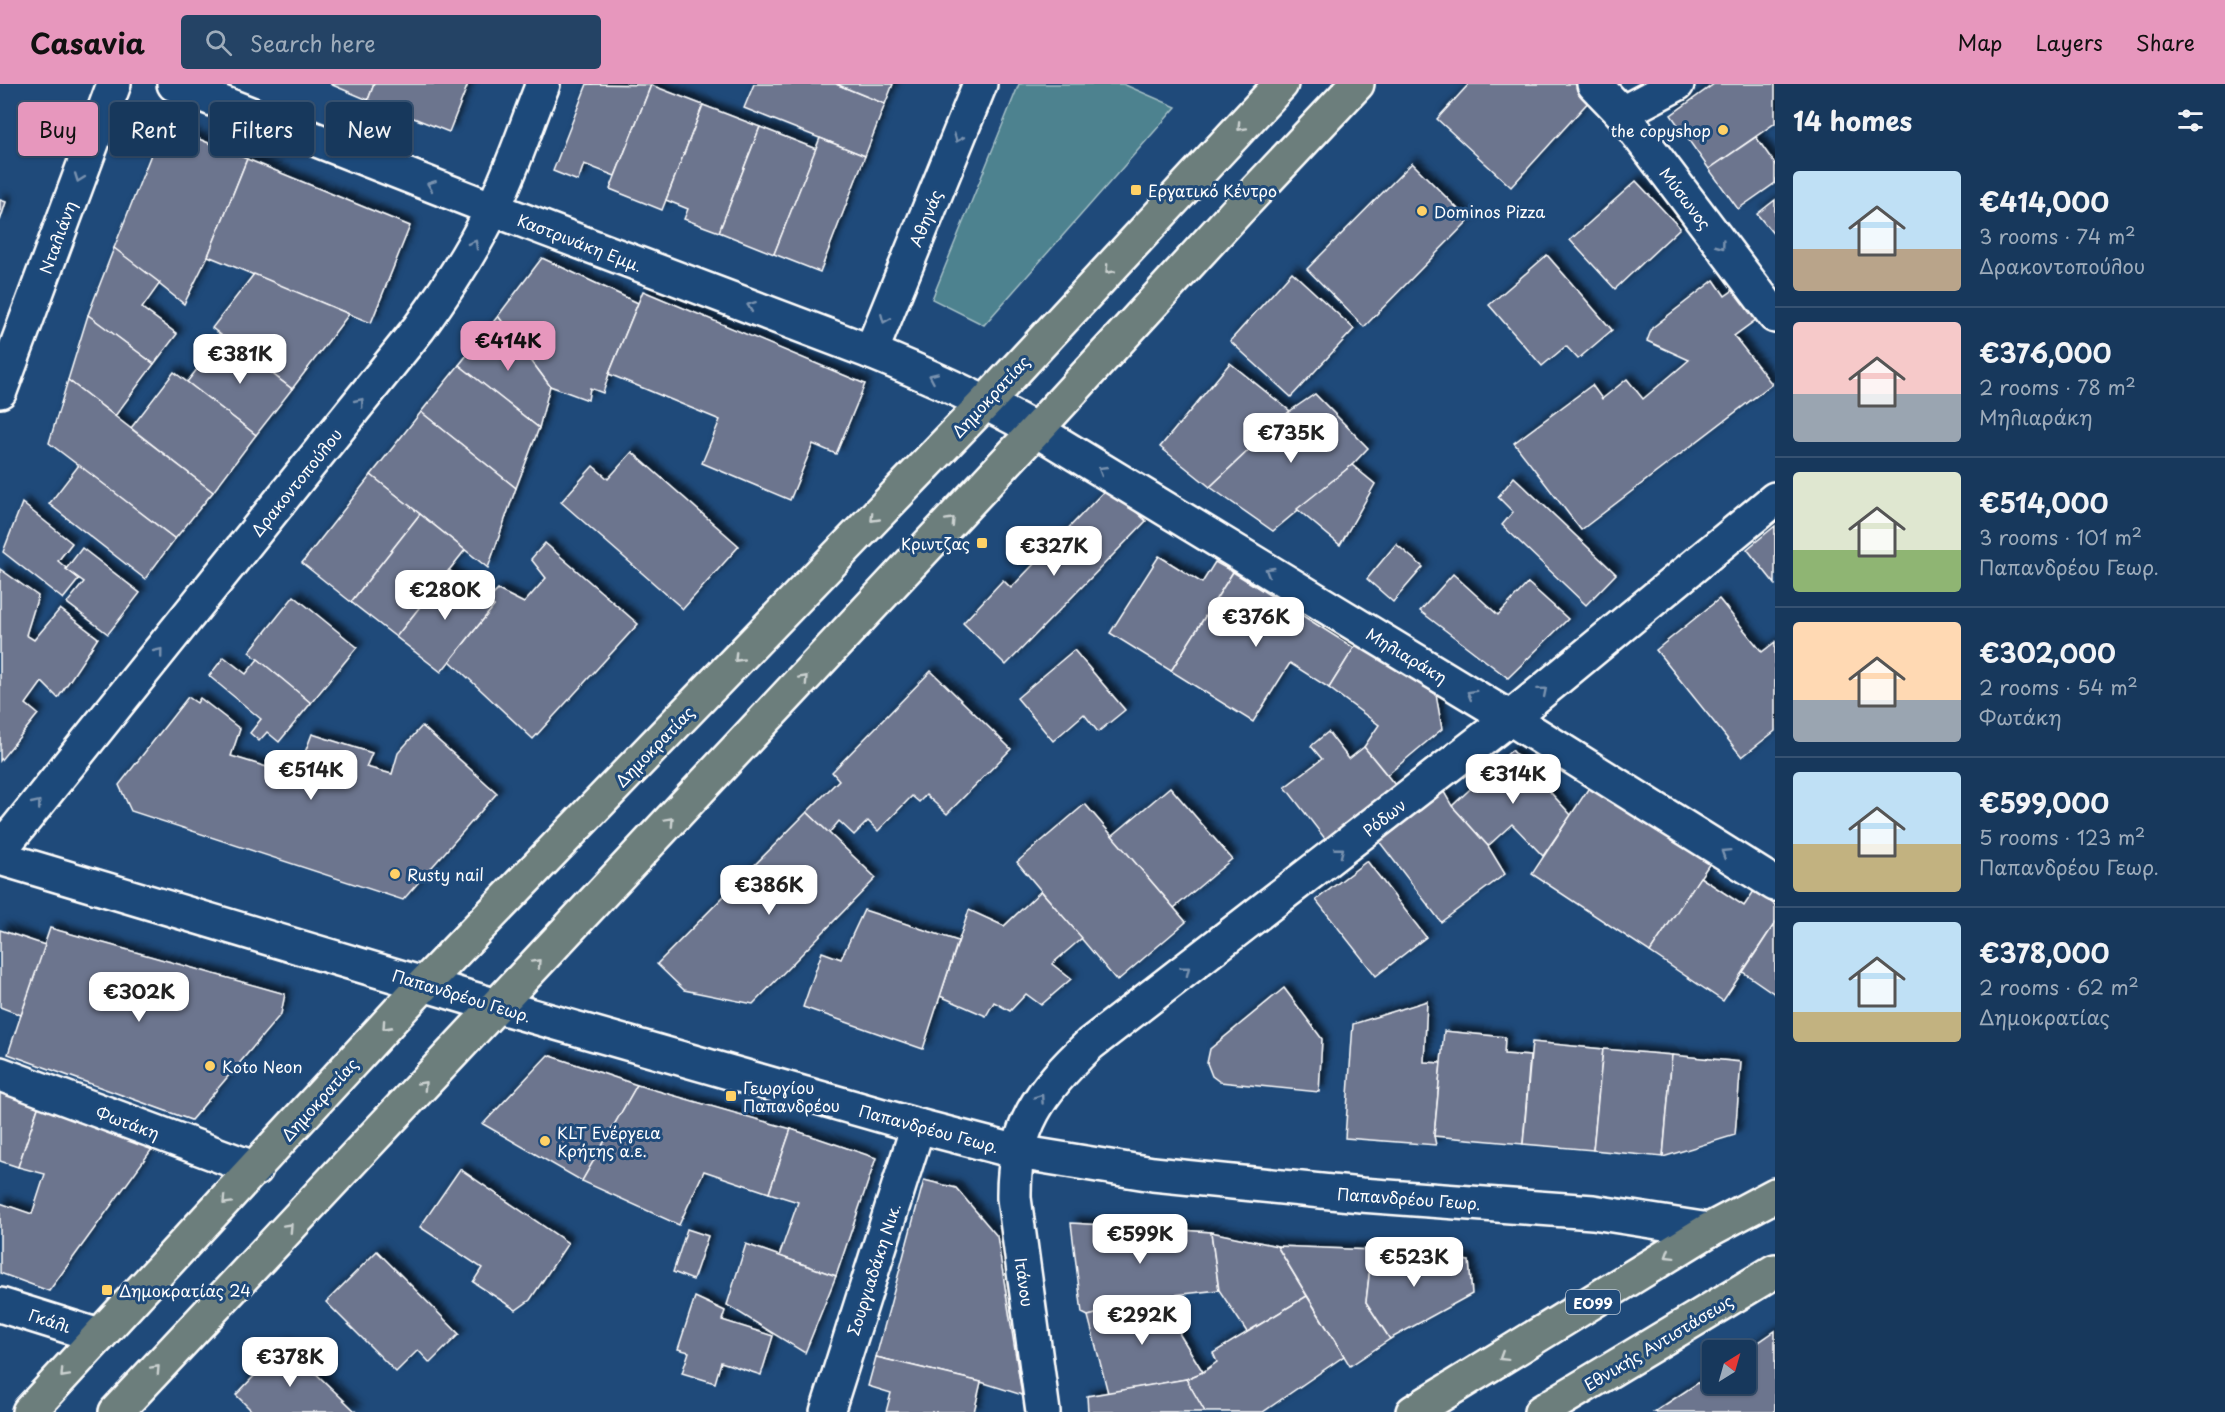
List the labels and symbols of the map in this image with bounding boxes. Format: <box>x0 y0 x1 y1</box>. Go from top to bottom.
place label: the copyshop <box>1611 118 1711 142</box>
one-way arrow <box>1237 120 1248 130</box>
marker: the copyshop <box>1716 123 1730 137</box>
one-way arrow <box>953 132 965 143</box>
street label: Μύσωνος <box>1655 162 1717 234</box>
one-way arrow <box>73 172 86 183</box>
place label: Εργατικό Κέντρο <box>1148 178 1277 202</box>
one-way arrow <box>427 180 438 192</box>
marker: Εργατικό Κέντρο <box>1129 183 1143 197</box>
street label: Αθηνάς <box>903 186 947 250</box>
street label: Νταλιάνη <box>33 197 81 277</box>
place label: Dominos Pizza <box>1434 199 1545 223</box>
marker: Dominos Pizza <box>1415 204 1429 218</box>
street label: Καστρινάκη Εμμ. <box>514 207 646 277</box>
one-way arrow <box>1714 238 1725 249</box>
one-way arrow <box>467 240 478 250</box>
one-way arrow <box>1105 262 1116 273</box>
one-way arrow <box>746 301 757 314</box>
one-way arrow <box>880 313 892 324</box>
pin: €414K <box>466 321 550 372</box>
pin: €381K <box>198 334 282 385</box>
street label: Δημοκρατίας <box>946 350 1034 442</box>
one-way arrow <box>928 372 939 384</box>
one-way arrow <box>352 398 363 409</box>
pin: €735K <box>1249 413 1333 464</box>
street label: Δρακοντοπούλου <box>245 423 347 541</box>
one-way arrow <box>1098 466 1108 477</box>
one-way arrow <box>870 511 881 522</box>
one-way arrow <box>944 517 955 528</box>
pin: €327K <box>1012 526 1096 577</box>
place label: Κριντζας <box>901 531 970 555</box>
marker: Κριντζας <box>975 536 989 550</box>
one-way arrow <box>1265 567 1275 579</box>
pin: €280K <box>403 570 487 621</box>
pin: €376K <box>1214 597 1298 648</box>
street label: Μηλιαράκη <box>1362 621 1452 689</box>
one-way arrow <box>151 648 162 659</box>
one-way arrow <box>735 651 746 662</box>
one-way arrow <box>797 675 808 685</box>
one-way arrow <box>1536 688 1547 699</box>
one-way arrow <box>1467 690 1477 702</box>
street label: Δημοκρατίας <box>609 700 699 792</box>
pin: €514K <box>269 750 353 801</box>
pin: €314K <box>1471 754 1555 805</box>
street label: Ρόδων <box>1357 792 1411 842</box>
one-way arrow <box>29 800 40 811</box>
one-way arrow <box>663 817 674 828</box>
one-way arrow <box>1333 847 1344 858</box>
one-way arrow <box>1721 850 1732 861</box>
place label: Rusty nail <box>407 862 484 886</box>
pin: €386K <box>727 865 811 916</box>
marker: Rusty nail <box>388 867 402 881</box>
one-way arrow <box>530 959 541 970</box>
street label: Παπανδρέου Γεωρ. <box>390 962 534 1028</box>
one-way arrow <box>1179 967 1190 978</box>
pin: €302K <box>97 972 181 1023</box>
one-way arrow <box>382 1019 393 1030</box>
street label: Δημοκρατίας <box>275 1052 363 1146</box>
place label: Koto Neon <box>222 1054 302 1078</box>
marker: Koto Neon <box>203 1059 217 1073</box>
place label: Γεωργίου Παπανδρέου <box>743 1075 840 1117</box>
one-way arrow <box>415 1081 426 1092</box>
marker: Γεωργίου Παπανδρέου <box>724 1089 738 1103</box>
one-way arrow <box>1033 1094 1044 1105</box>
street label: Παπανδρέου Γεωρ. <box>856 1098 1002 1158</box>
street label: Φωτάκη <box>93 1099 163 1145</box>
place label: KLT Ενέργεια Κρήτης α.ε. <box>557 1120 661 1162</box>
marker: KLT Ενέργεια Κρήτης α.ε. <box>538 1134 552 1148</box>
street label: Παπανδρέου Γεωρ. <box>1336 1181 1482 1215</box>
one-way arrow <box>222 1194 233 1205</box>
street label: Σουργιαδάκη Νικ. <box>840 1200 906 1338</box>
pin: €599K <box>1098 1214 1182 1265</box>
one-way arrow <box>282 1224 293 1234</box>
pin: €523K <box>1372 1237 1456 1288</box>
one-way arrow <box>1665 1247 1675 1259</box>
street label: Ιτάνου <box>1010 1256 1040 1308</box>
place label: Δημοκρατίας 24 <box>119 1278 251 1302</box>
marker: Δημοκρατίας 24 <box>100 1283 114 1297</box>
street label: Εθνικής Αντιστάσεως <box>1579 1288 1737 1396</box>
road number: ΕΟ99 <box>1566 1290 1620 1314</box>
pin: €292K <box>1100 1295 1184 1346</box>
street label: Γκάλι <box>26 1302 75 1338</box>
pin: €378K <box>248 1337 332 1388</box>
north arrow <box>1702 1340 1756 1394</box>
one-way arrow <box>1499 1349 1509 1361</box>
one-way arrow <box>148 1366 159 1377</box>
one-way arrow <box>60 1368 71 1378</box>

